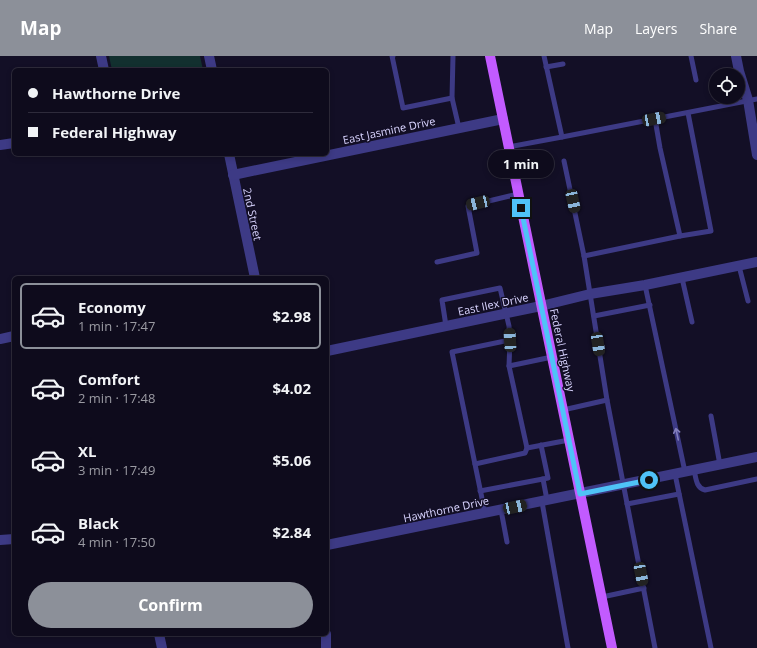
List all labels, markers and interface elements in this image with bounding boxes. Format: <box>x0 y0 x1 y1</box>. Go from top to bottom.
text: Map <box>20 15 61 41</box>
text: Map <box>584 19 613 38</box>
text: Layers <box>635 19 677 38</box>
text: Share <box>699 19 737 38</box>
map controls <box>709 68 745 104</box>
button: locate <box>709 68 745 104</box>
text: Hawthorne Drive <box>52 83 180 103</box>
car <box>641 111 667 127</box>
street label: East Jasmine Drive <box>341 113 437 147</box>
text: Federal Highway <box>52 122 177 142</box>
callout: 1 min <box>488 150 554 178</box>
text: 1 min <box>503 155 539 173</box>
street label: 2nd Street <box>240 186 266 242</box>
car <box>565 188 581 214</box>
car <box>465 194 491 212</box>
route end <box>512 199 530 217</box>
street label: East Ilex Drive <box>456 289 530 319</box>
text: Economy <box>78 297 146 317</box>
icon: car <box>30 298 66 334</box>
text: $2.98 <box>272 306 311 326</box>
street label: Federal Highway <box>547 307 579 393</box>
text: 1 min · 17:47 <box>78 317 155 335</box>
car <box>503 328 517 352</box>
car <box>590 331 606 357</box>
text: Comfort <box>78 369 140 389</box>
icon: car <box>30 370 66 406</box>
text: $4.02 <box>272 378 311 398</box>
text: 2 min · 17:48 <box>78 389 155 407</box>
one-way arrow <box>673 428 681 441</box>
text: XL <box>78 441 96 461</box>
icon: car <box>30 442 66 478</box>
text: $5.06 <box>272 450 311 470</box>
text: 3 min · 17:49 <box>78 461 155 479</box>
route start <box>640 471 658 489</box>
street label: Hawthorne Drive <box>402 493 490 525</box>
car <box>502 499 528 515</box>
text: Black <box>78 513 119 533</box>
icon: car <box>30 514 66 550</box>
text: $2.84 <box>272 522 311 542</box>
text: 4 min · 17:50 <box>78 533 155 551</box>
car <box>633 561 649 587</box>
button: Confirm <box>28 582 313 628</box>

